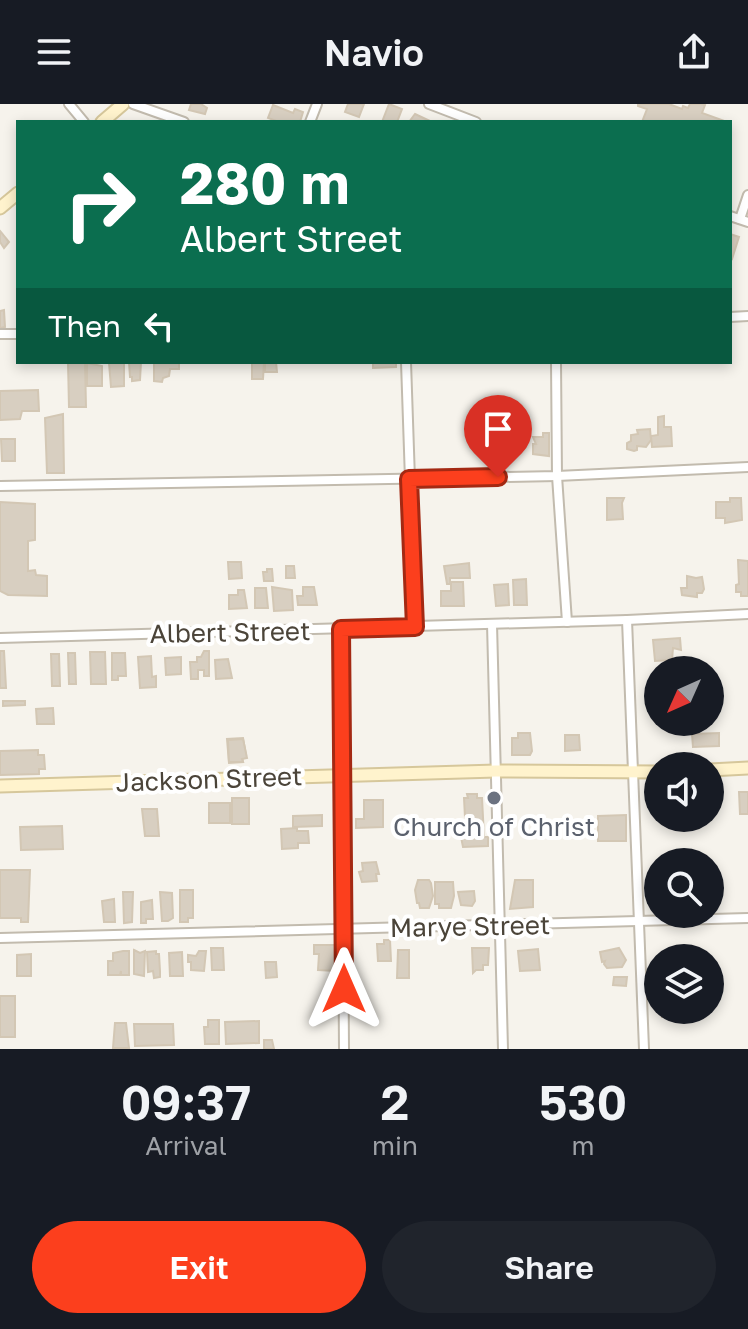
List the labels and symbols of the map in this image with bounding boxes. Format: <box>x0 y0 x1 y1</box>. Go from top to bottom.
pin <box>464 395 532 477</box>
street label: Albert Street <box>149 615 311 649</box>
north arrow <box>644 656 724 736</box>
street label: Jackson Street <box>115 760 303 798</box>
marker: Church of Christ <box>485 789 503 807</box>
place label: Church of Christ <box>393 811 595 842</box>
street label: Marye Street <box>389 909 551 943</box>
position arrow <box>302 947 386 1031</box>

